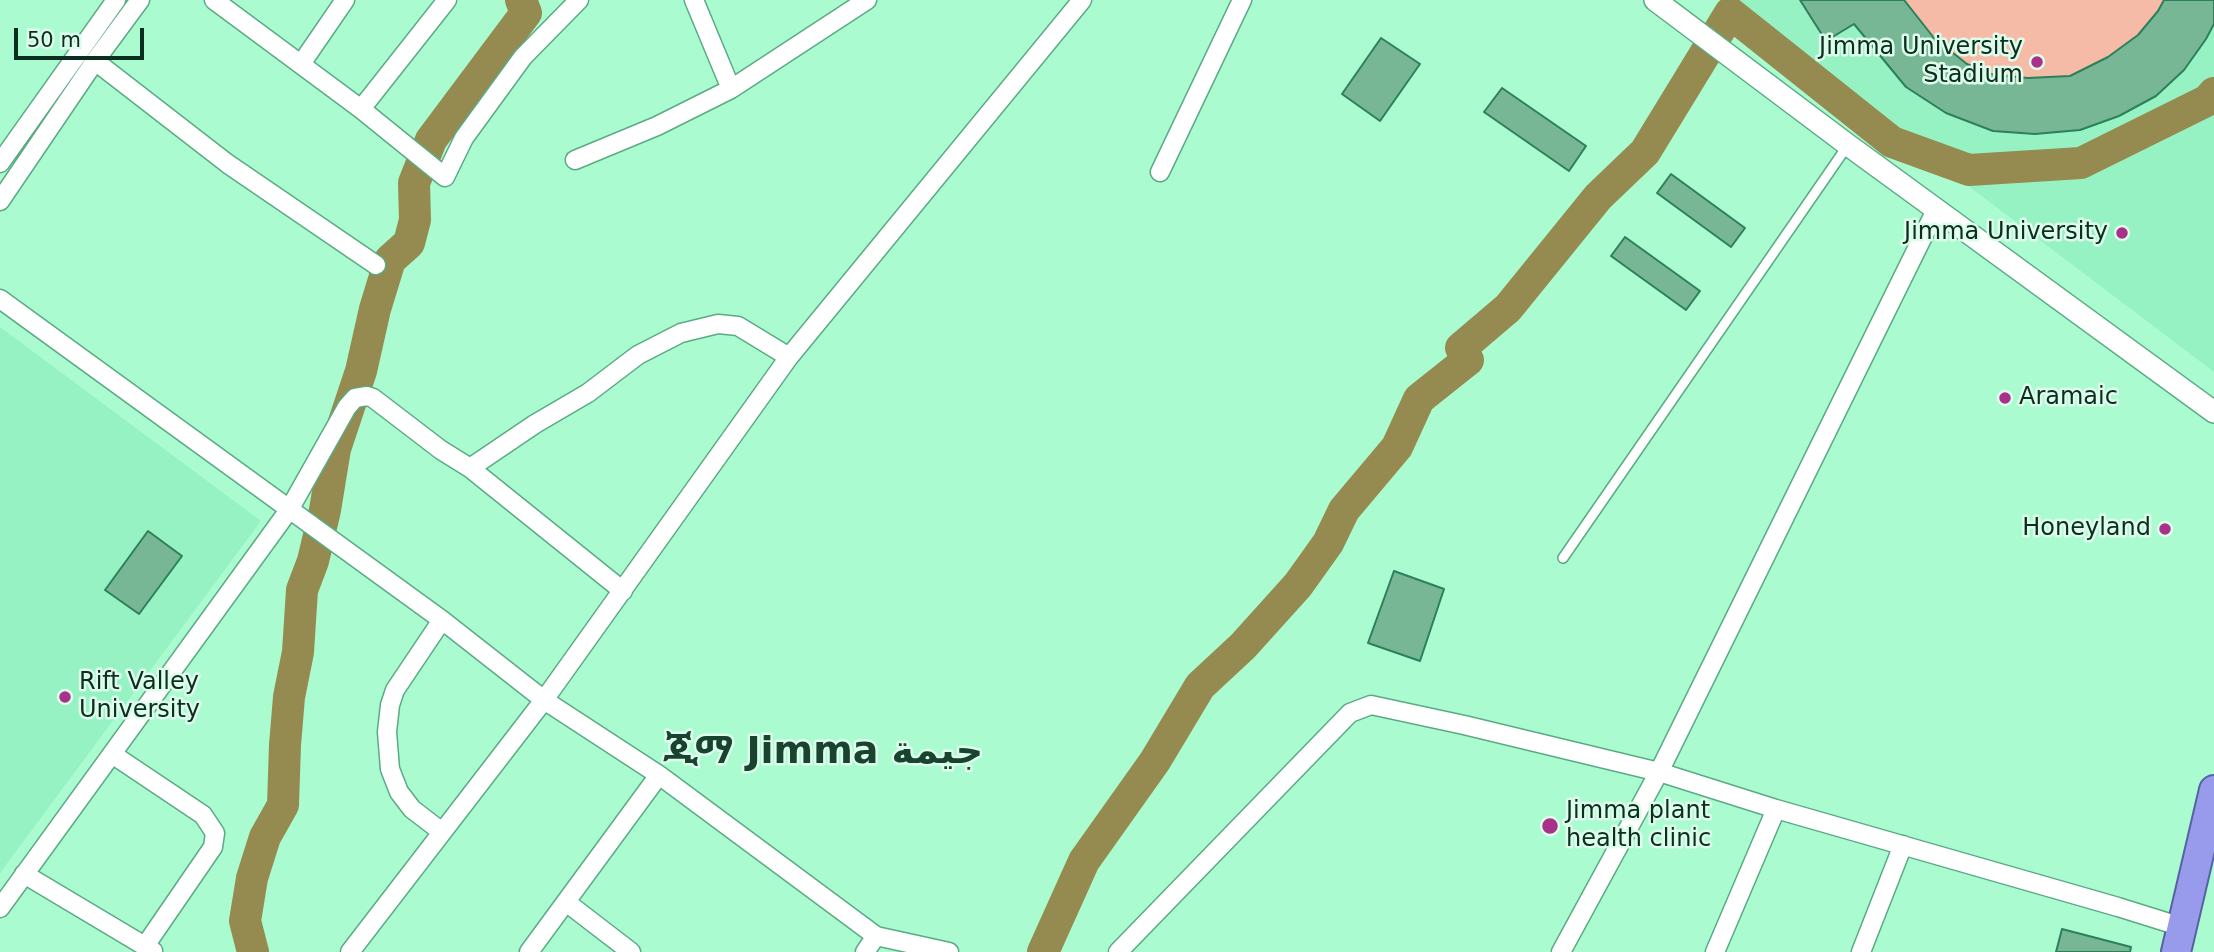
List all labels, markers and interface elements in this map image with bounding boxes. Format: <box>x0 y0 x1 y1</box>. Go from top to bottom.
scale bar <box>18 14 147 58</box>
text: 50 m <box>27 28 81 52</box>
place label: Jimma University Stadium <box>1819 34 2023 90</box>
marker: Jimma University Stadium <box>2029 54 2045 70</box>
place label: Jimma University <box>1904 219 2108 247</box>
marker: Jimma University <box>2114 225 2130 241</box>
place label: Aramaic <box>2019 384 2118 412</box>
marker: Aramaic <box>1997 390 2013 406</box>
place label: Honeyland <box>2022 515 2151 543</box>
marker: Honeyland <box>2157 521 2173 537</box>
place label: Rift Valley University <box>79 669 200 725</box>
marker: Rift Valley University <box>57 689 73 705</box>
district label: ጂማ Jimma جيمة <box>663 730 983 776</box>
place label: Jimma plant health clinic <box>1566 798 1711 854</box>
marker: Jimma plant health clinic <box>1540 816 1560 836</box>

